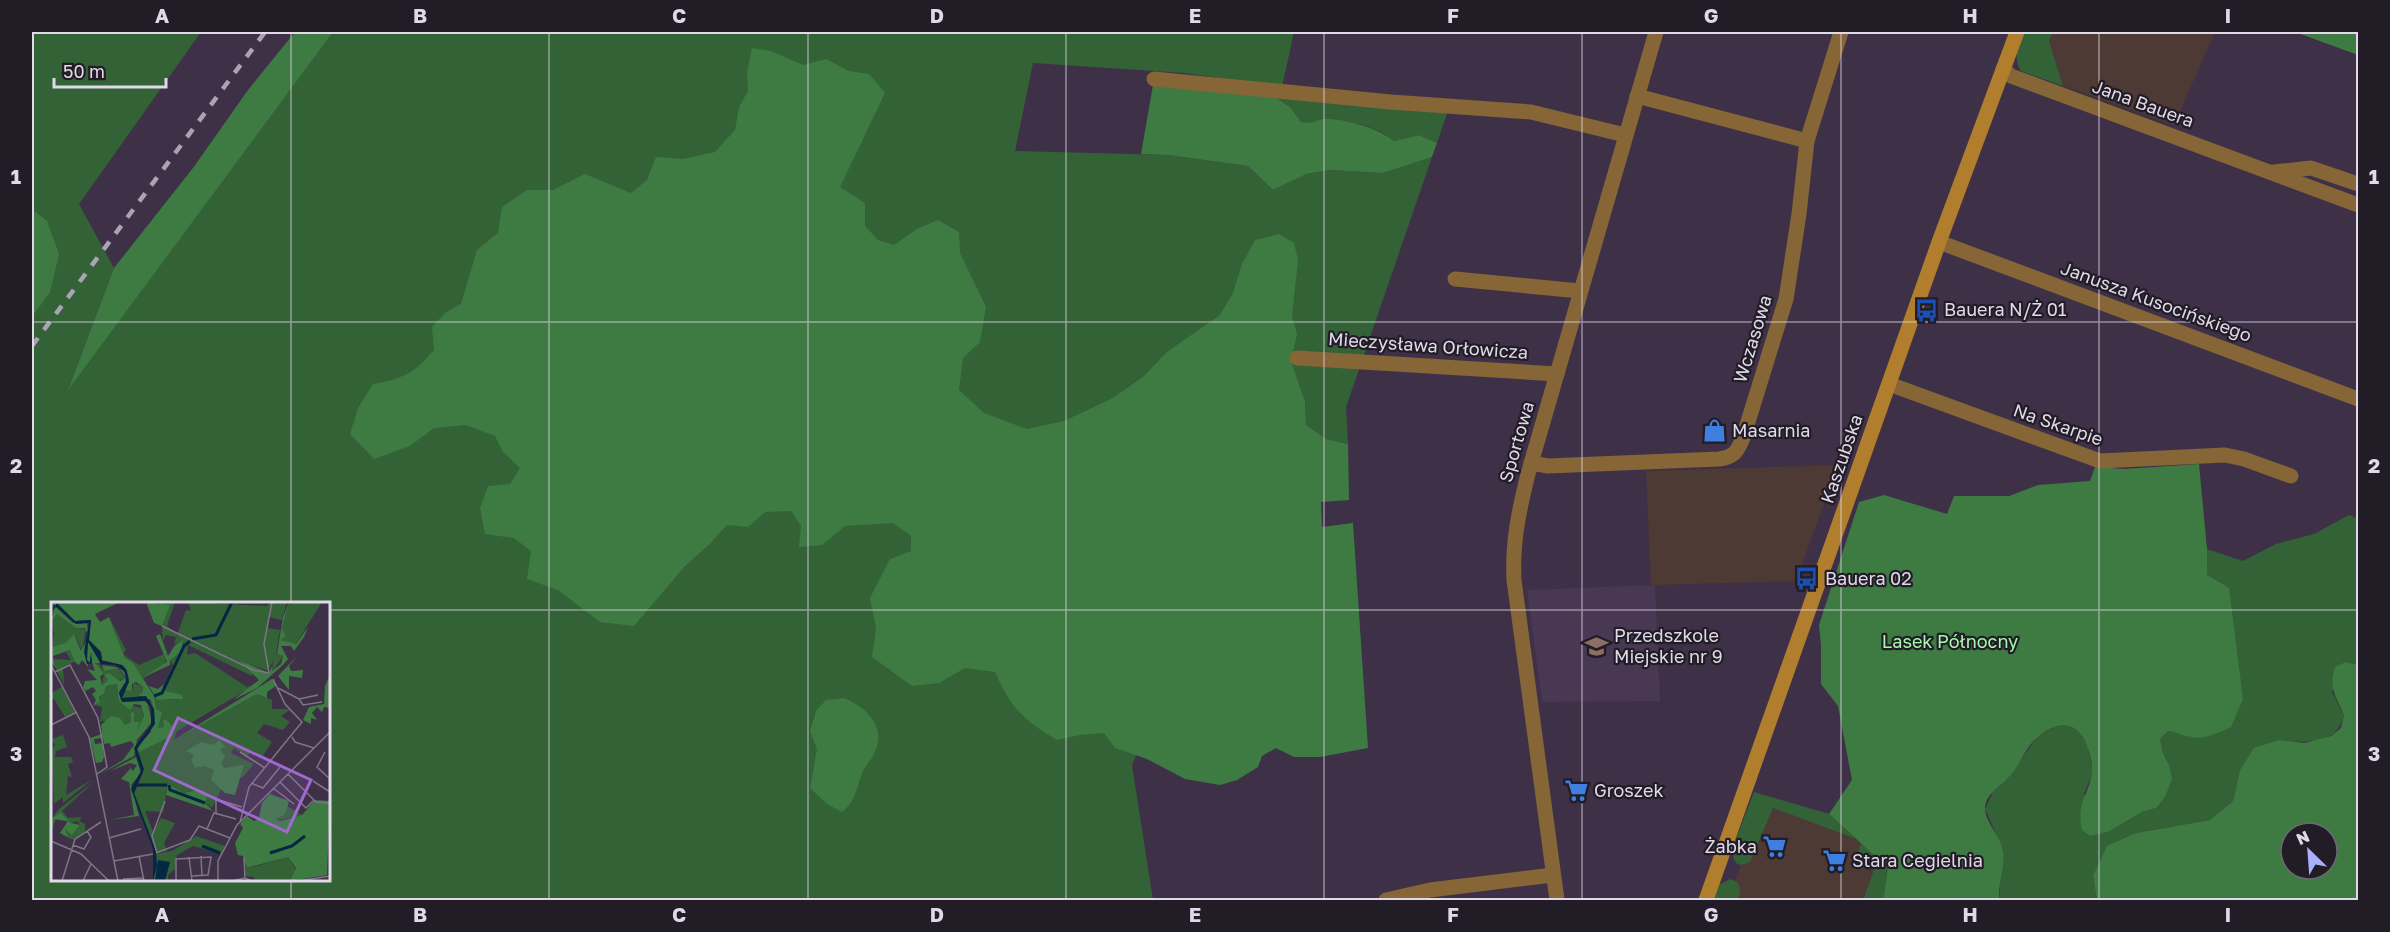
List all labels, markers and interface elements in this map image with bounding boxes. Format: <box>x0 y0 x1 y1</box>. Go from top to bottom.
text: A <box>155 3 169 27</box>
text: B <box>413 3 427 27</box>
text: C <box>672 3 686 27</box>
text: D <box>930 3 944 27</box>
text: E <box>1189 3 1201 27</box>
text: F <box>1447 3 1459 27</box>
text: G <box>1704 3 1718 27</box>
text: H <box>1962 3 1978 27</box>
text: I <box>2225 3 2231 27</box>
scale bar <box>54 51 166 89</box>
text: 50 m <box>63 60 105 82</box>
street label: Jana Bauera <box>2090 75 2197 132</box>
text: 1 <box>11 164 21 188</box>
text: 1 <box>2369 164 2379 188</box>
street label: Janusza Kusocińskiego <box>2058 256 2255 346</box>
street label: Wczasowa <box>1728 292 1776 385</box>
bus stop icon: Bauera N/Ż 01 <box>1913 297 1939 323</box>
place label: Bauera N/Ż 01 <box>1944 298 2067 320</box>
street label: Mieczysława Orłowicza <box>1327 327 1529 363</box>
street label: Na Skarpie <box>2011 398 2106 450</box>
street label: Sportowa <box>1494 399 1538 485</box>
street label: Kaszubska <box>1816 411 1867 506</box>
shop icon: Masarnia <box>1701 418 1727 444</box>
place label: Masarnia <box>1732 419 1810 441</box>
text: 2 <box>10 453 22 477</box>
text: 2 <box>2368 453 2380 477</box>
bus stop icon: Bauera 02 <box>1794 566 1820 592</box>
place label: Bauera 02 <box>1825 567 1912 589</box>
inset map <box>51 602 330 881</box>
place label: Przedszkole Miejskie nr 9 <box>1614 624 1723 667</box>
park label: Lasek Północny <box>1882 630 2018 652</box>
school or university icon: Przedszkole Miejskie nr 9 <box>1583 633 1609 659</box>
text: 3 <box>10 741 22 765</box>
text: 3 <box>2368 741 2380 765</box>
supermarket icon: Groszek <box>1563 778 1589 804</box>
place label: Groszek <box>1594 779 1664 801</box>
north arrow <box>2279 821 2339 881</box>
text: N <box>2293 826 2312 849</box>
supermarket icon: Żabka <box>1762 834 1788 860</box>
place label: Żabka <box>1705 835 1757 857</box>
supermarket icon: Stara Cegielnia <box>1821 848 1847 874</box>
place label: Stara Cegielnia <box>1852 849 1983 871</box>
text: A <box>155 902 169 926</box>
text: B <box>413 902 427 926</box>
text: C <box>672 902 686 926</box>
text: D <box>930 902 944 926</box>
text: E <box>1189 902 1201 926</box>
text: F <box>1447 902 1459 926</box>
text: G <box>1704 902 1718 926</box>
text: H <box>1962 902 1978 926</box>
text: I <box>2225 902 2231 926</box>

